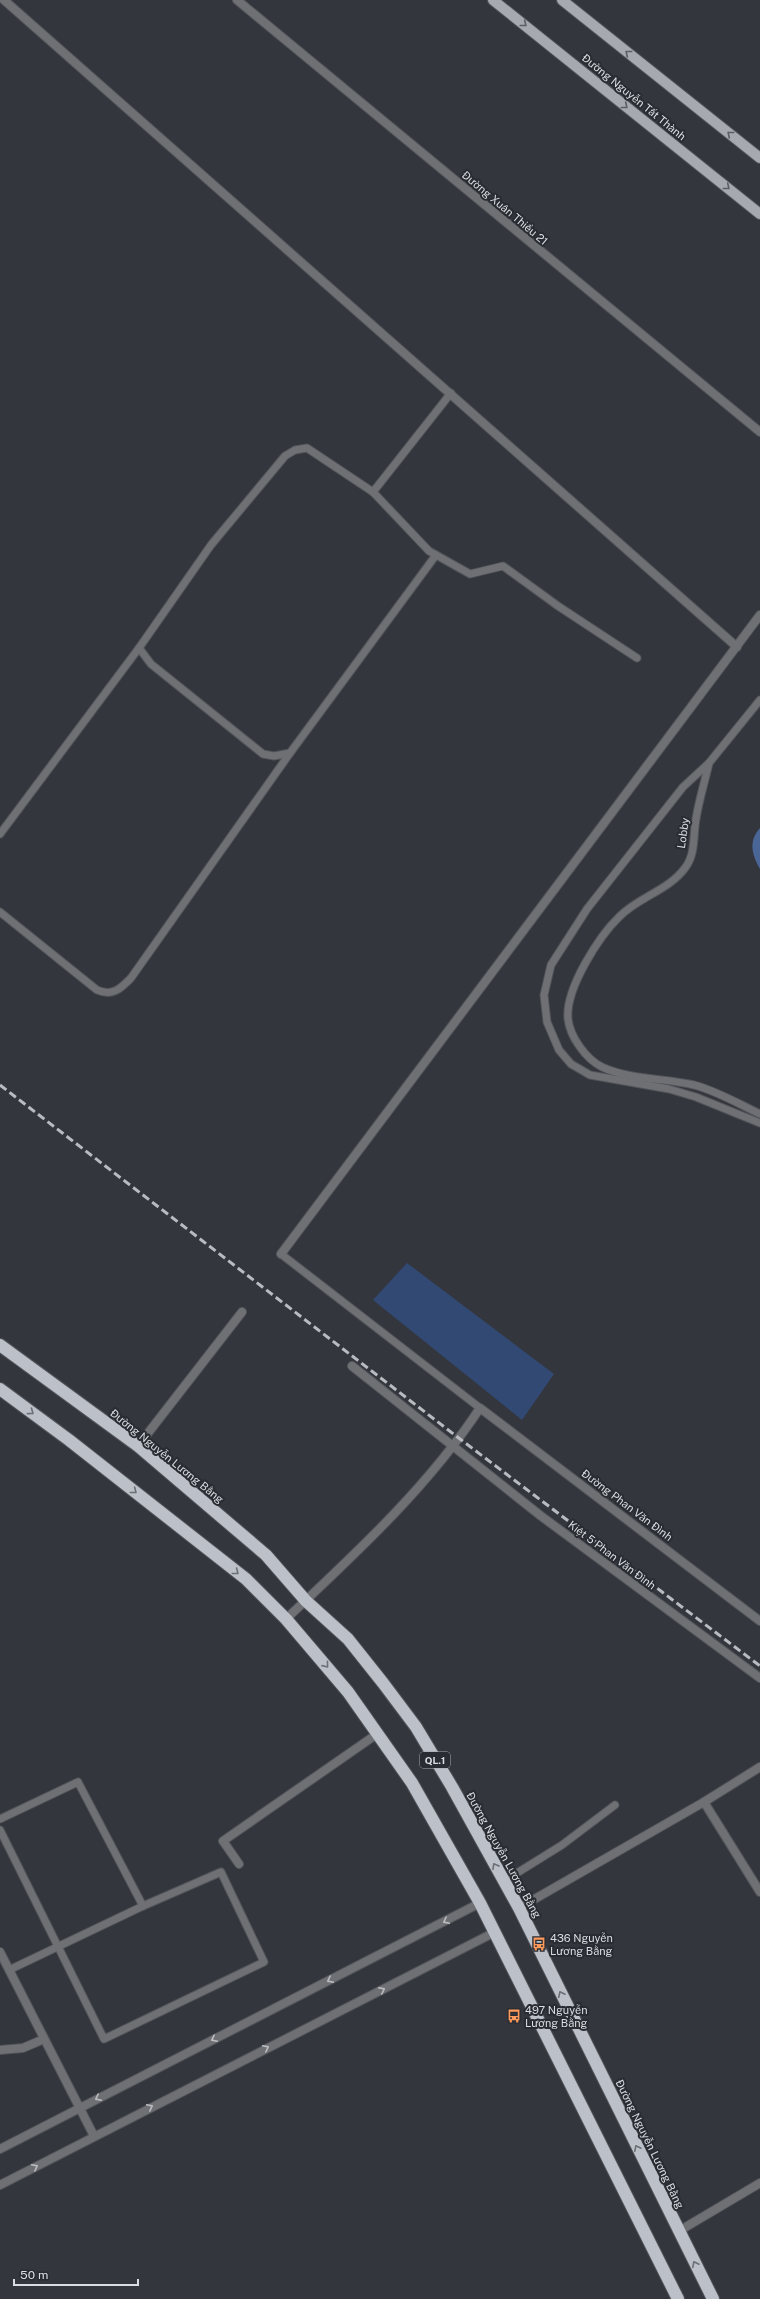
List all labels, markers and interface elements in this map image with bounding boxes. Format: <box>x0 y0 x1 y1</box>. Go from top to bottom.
one-way arrow <box>519 20 526 27</box>
street label: Đường Nguyễn Tất Thành <box>580 51 688 143</box>
one-way arrow <box>625 51 632 58</box>
one-way arrow <box>621 101 628 108</box>
one-way arrow <box>727 132 734 139</box>
street label: Đường Xuân Thiều 21 <box>460 169 550 247</box>
one-way arrow <box>722 182 729 189</box>
street label: Lobby <box>675 817 691 849</box>
one-way arrow <box>27 1407 34 1414</box>
street label: Đường Nguyễn Lương Bằng <box>108 1407 226 1505</box>
street label: Đường Phan Văn Đình <box>579 1467 675 1543</box>
one-way arrow <box>130 1486 137 1493</box>
street label: Kiệt 5 Phan Văn Đình <box>566 1518 658 1592</box>
one-way arrow <box>232 1567 239 1574</box>
one-way arrow <box>321 1661 328 1668</box>
road number: QL.1 <box>420 1752 450 1768</box>
street label: Đường Nguyễn Lương Bằng <box>464 1790 544 1920</box>
one-way arrow <box>492 1862 500 1870</box>
one-way arrow <box>442 1916 450 1924</box>
place label: 436 Nguyễn Lương Bằng <box>550 1932 613 1957</box>
bus stop icon: 436 Nguyễn Lương Bằng <box>531 1936 547 1952</box>
one-way arrow <box>327 1975 334 1983</box>
one-way arrow <box>378 1987 385 1994</box>
one-way arrow <box>558 1990 566 1998</box>
place label: 497 Nguyễn Lương Bằng <box>525 2004 588 2029</box>
bus stop icon: 497 Nguyễn Lương Bằng <box>506 2008 522 2024</box>
one-way arrow <box>211 2034 218 2042</box>
one-way arrow <box>262 2046 270 2053</box>
street label: Đường Nguyễn Lương Bằng <box>613 2078 687 2211</box>
one-way arrow <box>95 2093 103 2101</box>
one-way arrow <box>146 2105 154 2112</box>
one-way arrow <box>635 2144 642 2152</box>
one-way arrow <box>30 2164 38 2171</box>
scale bar <box>14 2261 138 2287</box>
one-way arrow <box>692 2261 700 2268</box>
text: 50 m <box>20 2268 48 2282</box>

